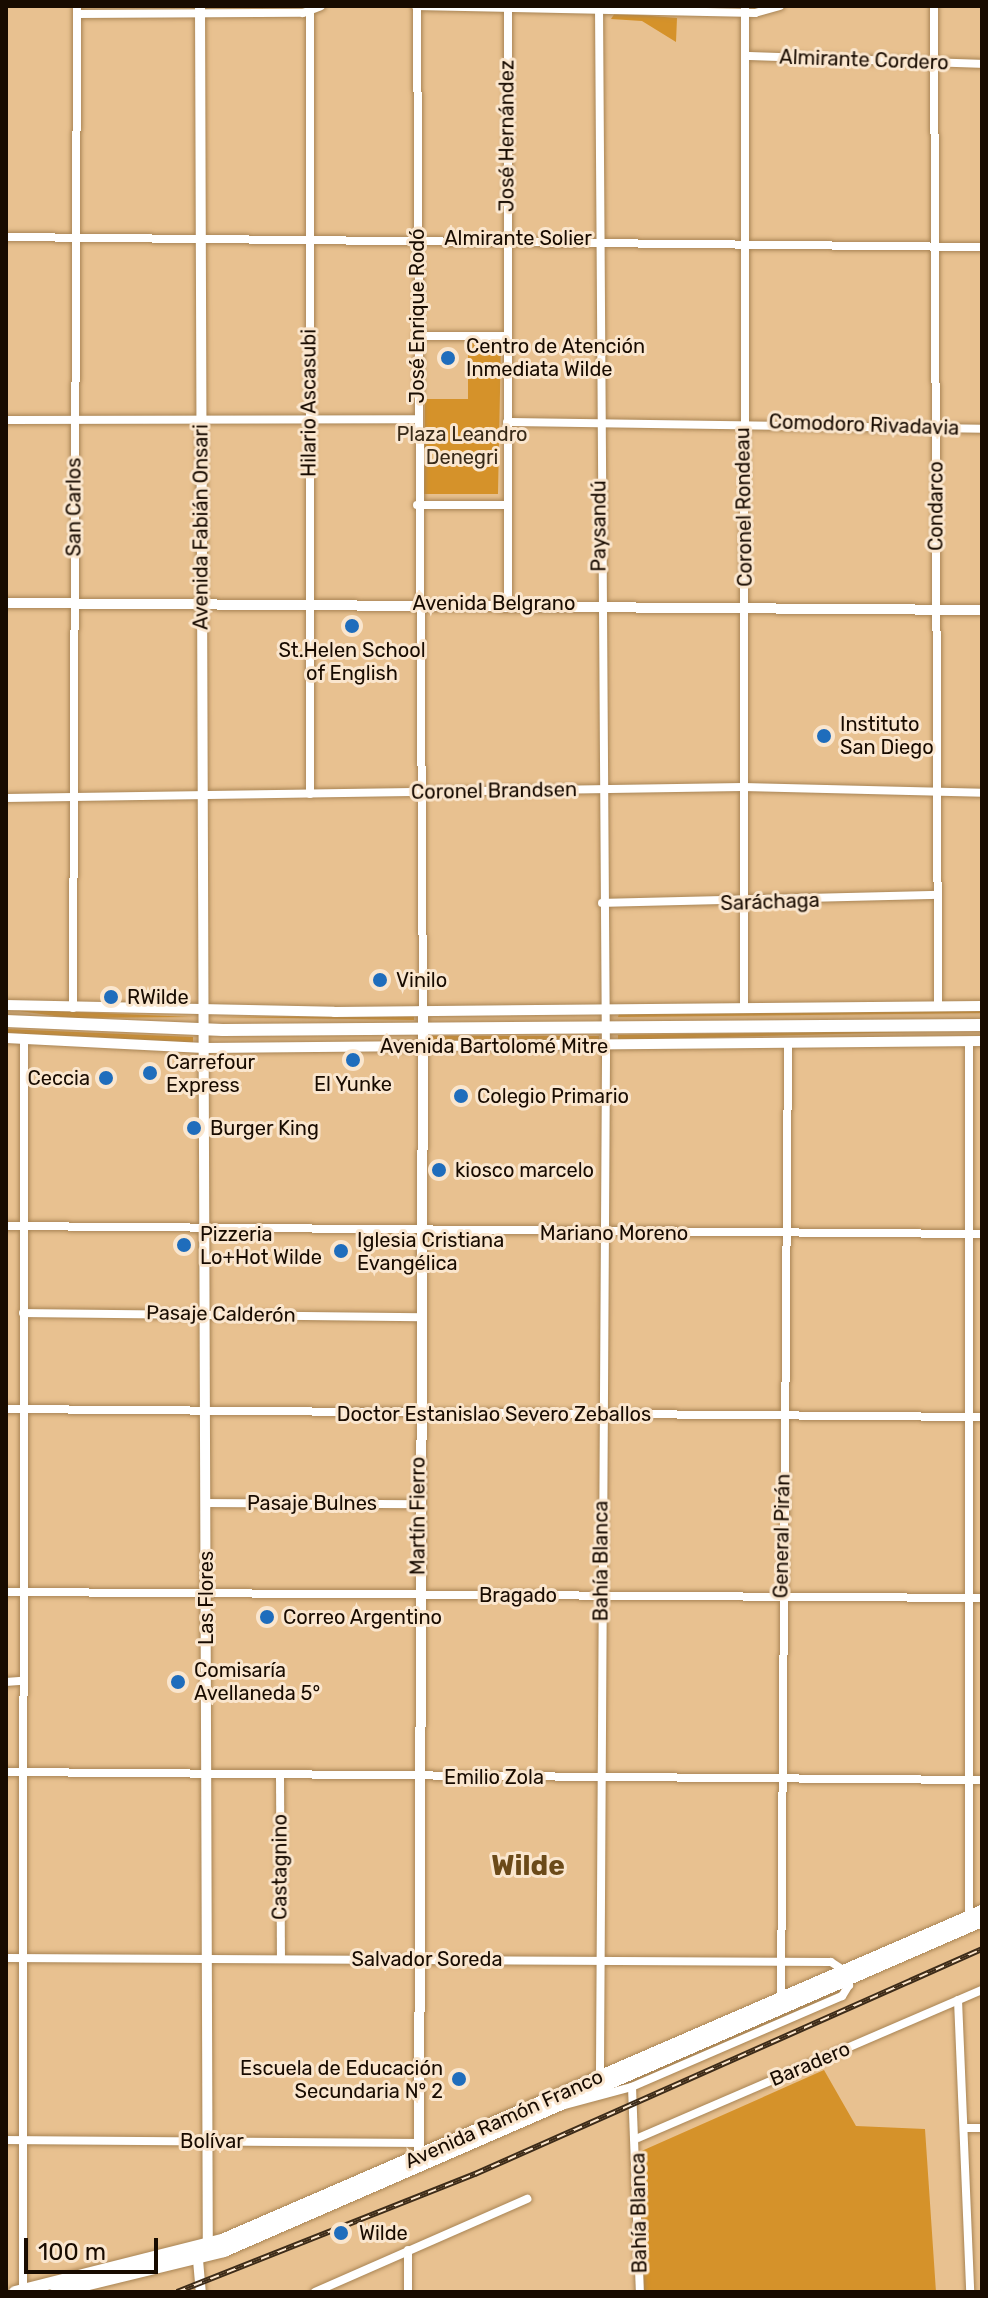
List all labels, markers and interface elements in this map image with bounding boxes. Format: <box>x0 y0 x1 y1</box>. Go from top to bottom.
street label: Almirante Cordero <box>779 45 949 75</box>
street label: José Hernández <box>495 60 519 212</box>
street label: Almirante Solier <box>444 226 592 250</box>
street label: José Enrique Rodó <box>405 228 429 404</box>
street label: Hilario Ascasubi <box>297 329 321 477</box>
place label: Centro de Atención Inmediata Wilde <box>466 334 646 381</box>
marker: Centro de Atención Inmediata Wilde <box>437 347 459 369</box>
street label: Comodoro Rivadavia <box>768 410 960 440</box>
park label: Plaza Leandro Denegri <box>396 423 528 470</box>
street label: Avenida Fabián Onsari <box>189 424 213 630</box>
street label: Coronel Rondeau <box>731 427 757 587</box>
street label: San Carlos <box>62 458 86 556</box>
street label: Condarco <box>924 461 948 551</box>
street label: Paysandú <box>587 480 611 572</box>
street label: Avenida Belgrano <box>413 591 575 615</box>
marker: St.Helen School of English <box>343 617 361 635</box>
place label: St.Helen School of English <box>278 638 426 685</box>
place label: Instituto San Diego <box>840 712 934 759</box>
marker: Instituto San Diego <box>815 727 833 745</box>
street label: Coronel Brandsen <box>411 778 577 804</box>
street label: Saráchaga <box>720 888 820 916</box>
place label: Vinilo <box>396 968 447 992</box>
marker: Vinilo <box>371 971 389 989</box>
place label: RWilde <box>127 985 189 1009</box>
marker: RWilde <box>102 988 120 1006</box>
street label: Avenida Bartolomé Mitre <box>380 1034 608 1058</box>
place label: Carrefour Express <box>166 1050 255 1097</box>
marker: El Yunke <box>344 1051 362 1069</box>
marker: Carrefour Express <box>141 1064 159 1082</box>
place label: Ceccia <box>28 1066 90 1090</box>
marker: Ceccia <box>97 1069 115 1087</box>
place label: El Yunke <box>314 1072 392 1096</box>
place label: Colegio Primario <box>477 1084 629 1108</box>
marker: Colegio Primario <box>452 1087 470 1105</box>
place label: Burger King <box>210 1116 319 1140</box>
marker: Burger King <box>185 1119 203 1137</box>
place label: kiosco marcelo <box>455 1158 594 1182</box>
marker: kiosco marcelo <box>430 1161 448 1179</box>
street label: Mariano Moreno <box>540 1221 688 1245</box>
place label: Pizzeria Lo+Hot Wilde <box>200 1222 322 1269</box>
place label: Iglesia Cristiana Evangélica <box>357 1228 504 1275</box>
marker: Pizzeria Lo+Hot Wilde <box>175 1236 193 1254</box>
marker: Iglesia Cristiana Evangélica <box>332 1242 350 1260</box>
street label: Pasaje Calderón <box>146 1301 296 1327</box>
street label: Doctor Estanislao Severo Zeballos <box>337 1402 651 1426</box>
street label: Martín Fierro <box>406 1457 430 1575</box>
street label: General Pirán <box>769 1473 795 1599</box>
street label: Pasaje Bulnes <box>247 1491 377 1515</box>
street label: Bahía Blanca <box>589 1501 613 1621</box>
street label: Las Flores <box>194 1551 218 1645</box>
street label: Bragado <box>479 1583 557 1607</box>
place label: Correo Argentino <box>283 1605 443 1629</box>
marker: Correo Argentino <box>258 1608 276 1626</box>
place label: Comisaría Avellaneda 5° <box>194 1658 320 1705</box>
marker: Comisaría Avellaneda 5° <box>169 1673 187 1691</box>
street label: Emilio Zola <box>444 1765 544 1789</box>
street label: Castagnino <box>268 1814 292 1920</box>
district label: Wilde <box>491 1849 565 1883</box>
street label: Salvador Soreda <box>351 1947 503 1971</box>
street label: Baradero <box>766 2036 854 2092</box>
place label: Escuela de Educación Secundaria N° 2 <box>240 2056 443 2103</box>
street label: Avenida Ramón Franco <box>401 2064 607 2174</box>
marker: Escuela de Educación Secundaria N° 2 <box>450 2070 468 2088</box>
street label: Bolívar <box>180 2129 244 2153</box>
street label: Bahía Blanca <box>626 2152 652 2274</box>
place label: Wilde <box>359 2221 408 2245</box>
scale bar <box>28 2222 162 2272</box>
marker: Wilde <box>330 2222 352 2244</box>
text: 100 m <box>38 2238 106 2266</box>

